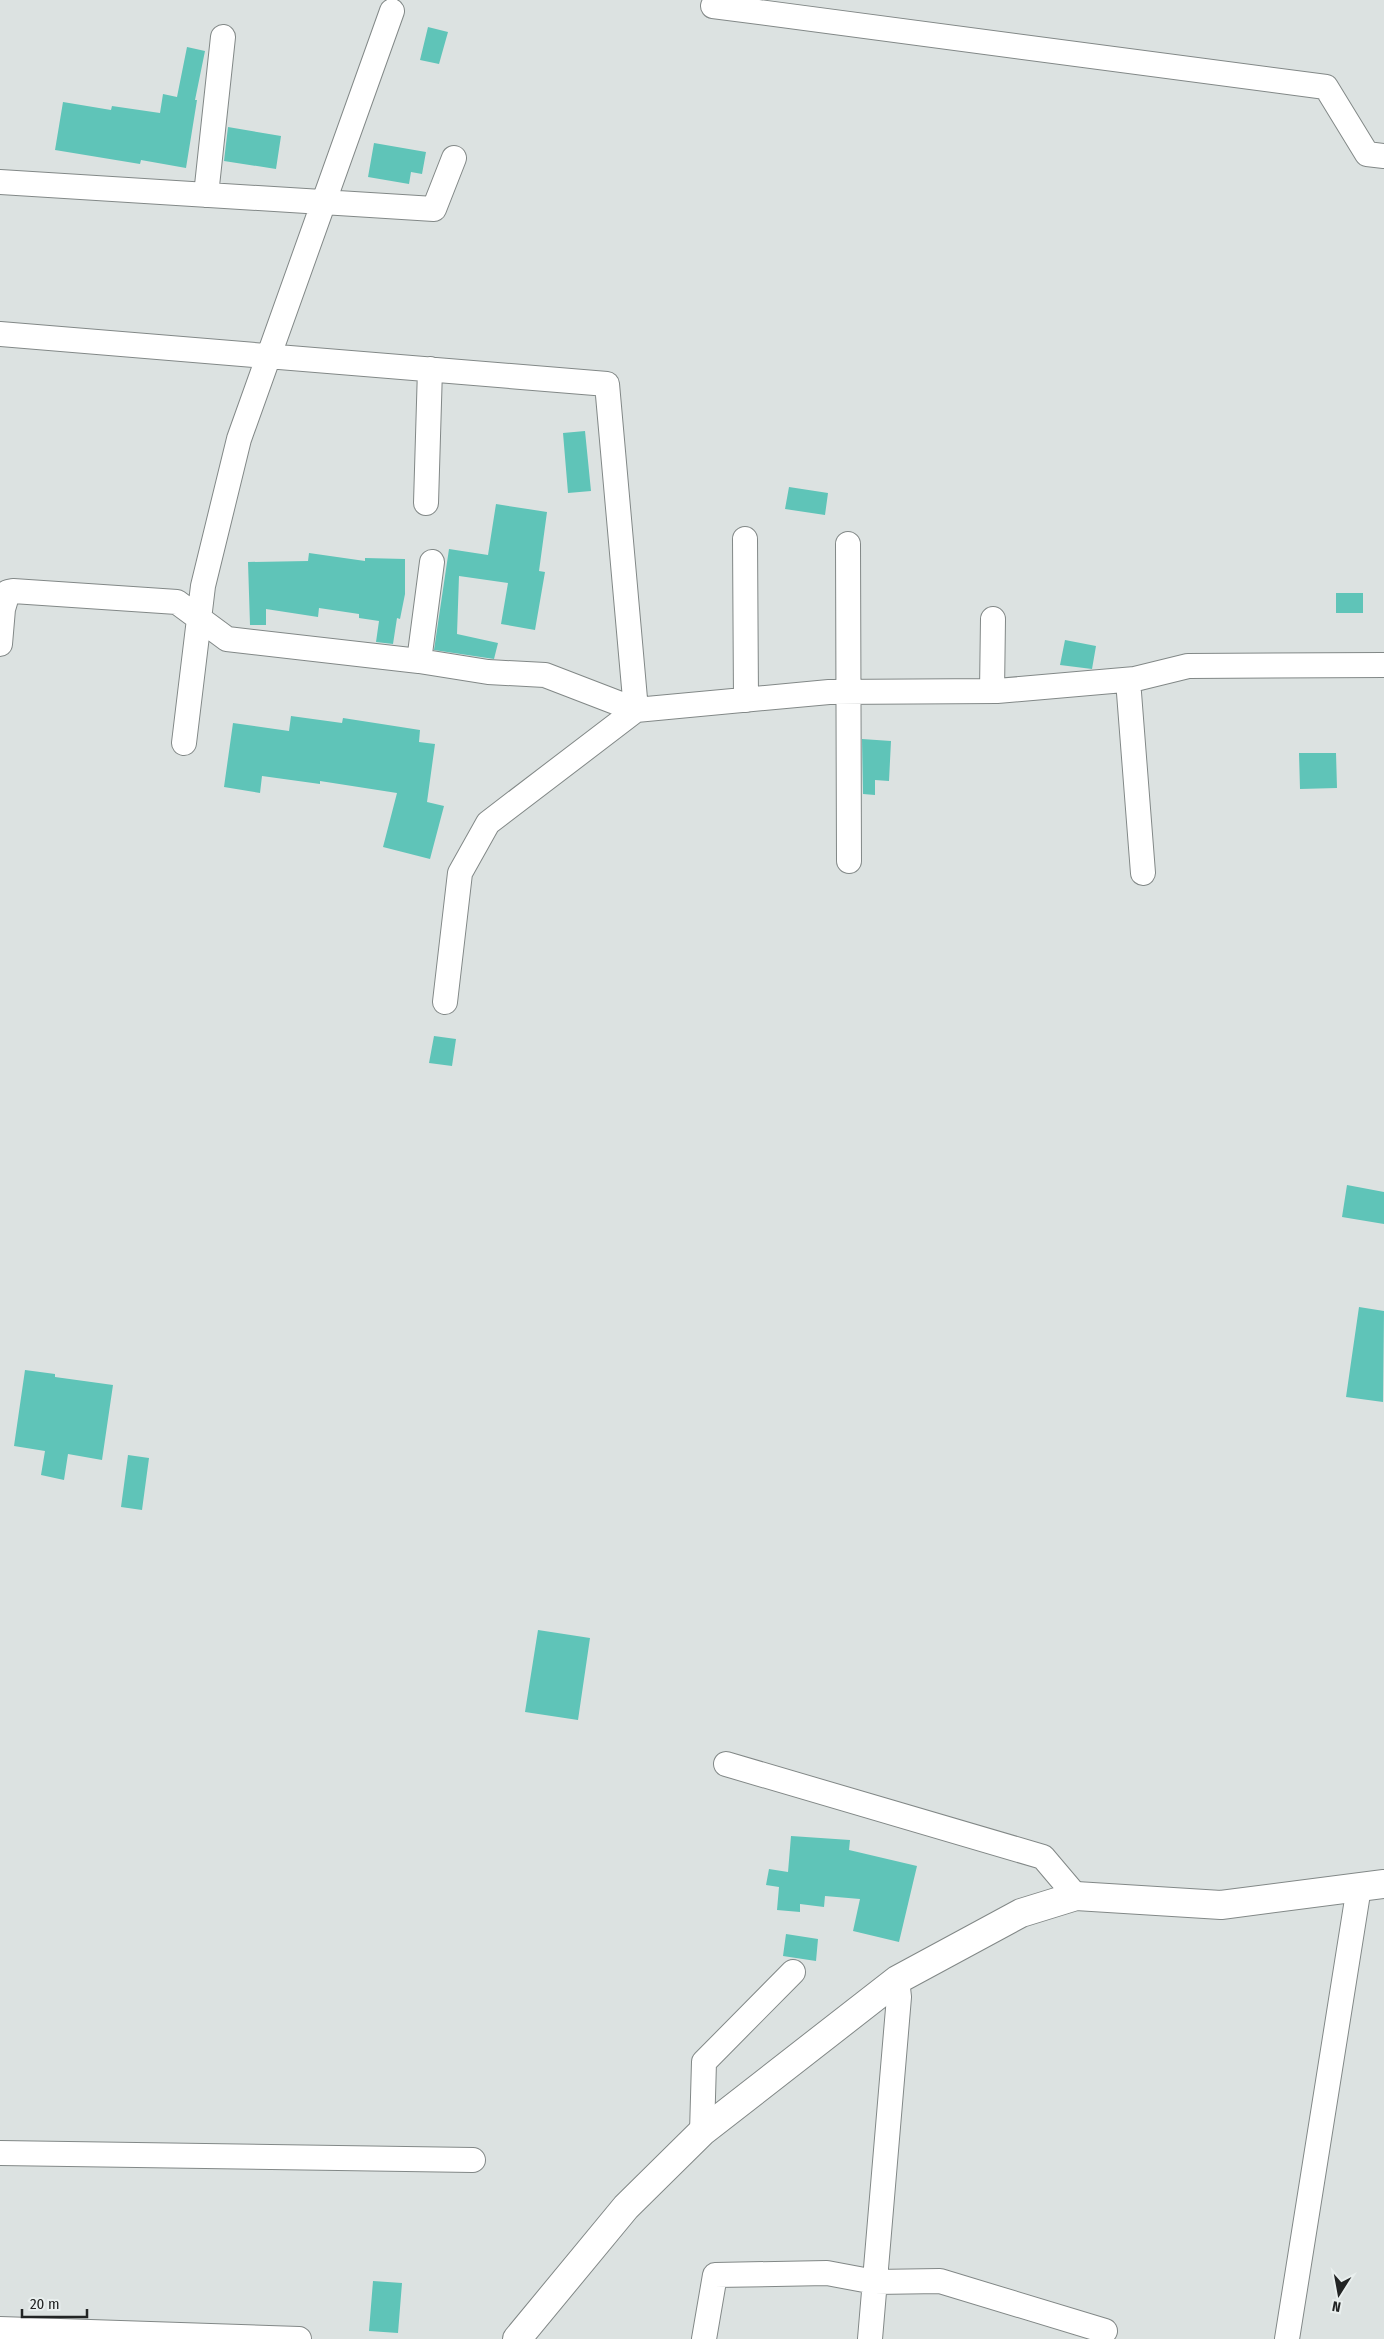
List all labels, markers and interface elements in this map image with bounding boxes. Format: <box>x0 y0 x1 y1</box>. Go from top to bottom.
north arrow <box>1314 2269 1364 2319</box>
scale bar <box>22 2286 88 2318</box>
text: 20 m <box>30 2295 60 2313</box>
text: N <box>1331 2297 1342 2315</box>

